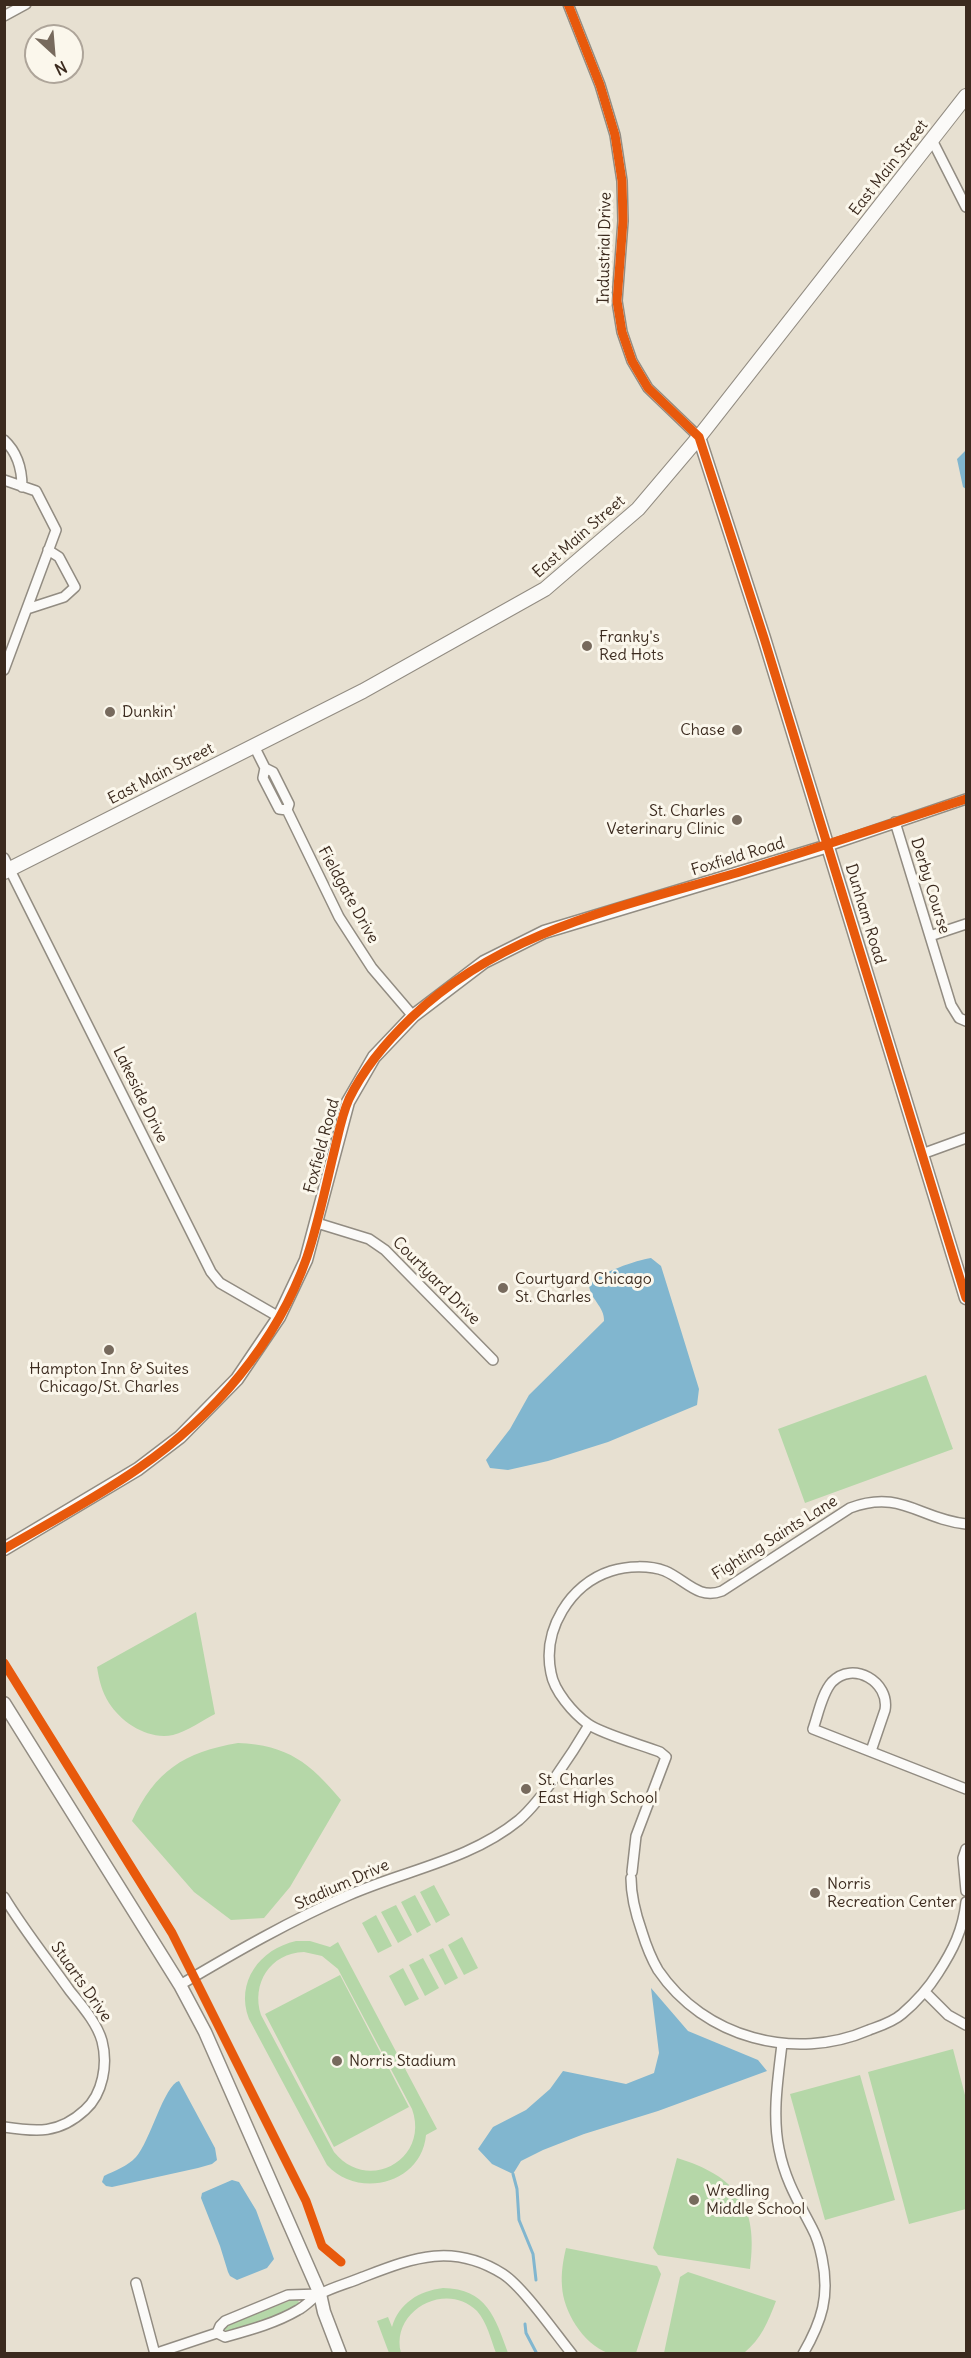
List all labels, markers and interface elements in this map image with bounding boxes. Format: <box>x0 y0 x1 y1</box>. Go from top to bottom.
north arrow <box>24 24 84 84</box>
text: N <box>52 57 70 80</box>
street label: East Main Street <box>846 116 932 220</box>
street label: Industrial Drive <box>594 192 616 304</box>
street label: East Main Street <box>529 492 629 582</box>
place label: Franky's Red Hots <box>599 627 664 665</box>
marker: Franky's Red Hots <box>580 639 594 653</box>
place label: Dunkin' <box>122 702 176 722</box>
marker: Dunkin' <box>103 705 117 719</box>
place label: Chase <box>680 720 725 740</box>
marker: Chase <box>730 723 744 737</box>
street label: East Main Street <box>105 739 217 809</box>
place label: St. Charles Veterinary Clinic <box>607 801 725 839</box>
marker: St. Charles Veterinary Clinic <box>730 813 744 827</box>
street label: Foxfield Road <box>689 834 787 880</box>
street label: Derby Course <box>906 836 954 936</box>
street label: Fieldgate Drive <box>313 843 383 947</box>
street label: Dunham Road <box>841 862 889 966</box>
street label: Lakeside Drive <box>108 1044 172 1146</box>
street label: Foxfield Road <box>300 1097 344 1195</box>
street label: Courtyard Drive <box>388 1233 484 1329</box>
place label: Courtyard Chicago St. Charles <box>515 1269 652 1307</box>
marker: Courtyard Chicago St. Charles <box>496 1281 510 1295</box>
marker: Hampton Inn & Suites Chicago/St. Charles <box>102 1343 116 1357</box>
place label: Hampton Inn & Suites Chicago/St. Charles <box>29 1359 189 1397</box>
street label: Fighting Saints Lane <box>709 1492 841 1584</box>
place label: St. Charles East High School <box>538 1770 658 1808</box>
marker: St. Charles East High School <box>519 1782 533 1796</box>
street label: Stadium Drive <box>292 1856 392 1914</box>
place label: Norris Recreation Center <box>827 1874 957 1912</box>
marker: Norris Recreation Center <box>808 1886 822 1900</box>
street label: Stuarts Drive <box>46 1938 116 2026</box>
place label: Norris Stadium <box>349 2051 456 2071</box>
marker: Norris Stadium <box>330 2054 344 2068</box>
place label: Wredling Middle School <box>706 2181 805 2219</box>
marker: Wredling Middle School <box>687 2193 701 2207</box>

